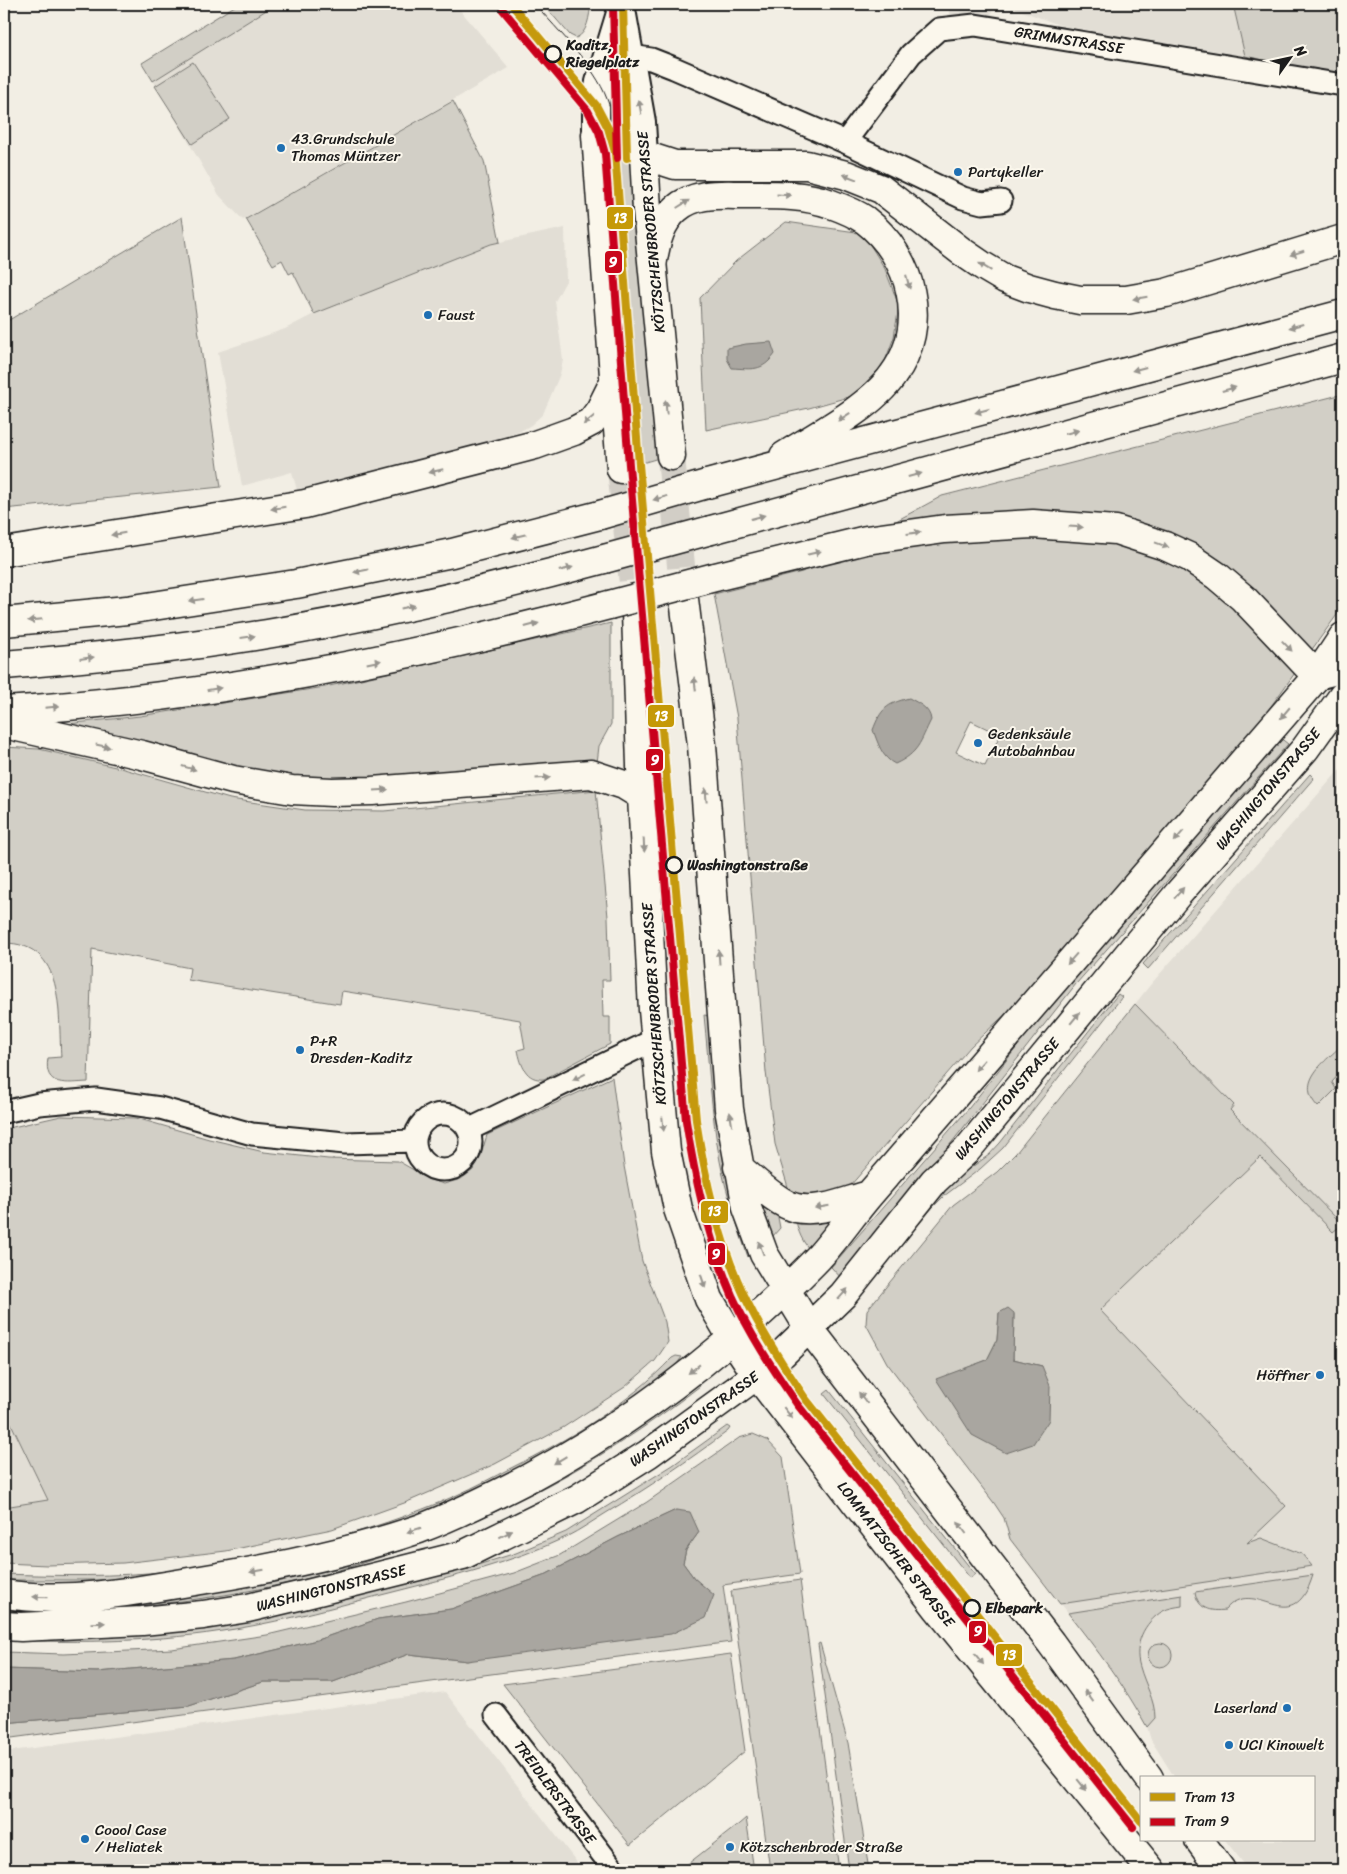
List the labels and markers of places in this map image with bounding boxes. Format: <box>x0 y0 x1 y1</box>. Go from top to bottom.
place label: Kaditz, Riegelplatz <box>565 32 640 75</box>
marker: Kaditz, Riegelplatz <box>544 45 562 63</box>
place label: 43.Grundschule Thomas Müntzer <box>291 126 401 169</box>
marker: 43.Grundschule Thomas Müntzer <box>275 142 287 154</box>
place label: Partykeller <box>968 159 1043 185</box>
marker: Partykeller <box>952 166 964 178</box>
place label: Faust <box>438 302 476 328</box>
marker: Faust <box>422 309 434 321</box>
place label: Gedenksäule Autobahnbau <box>987 721 1075 764</box>
marker: Gedenksäule Autobahnbau <box>972 737 984 749</box>
place label: Washingtonstraße <box>687 852 808 878</box>
marker: Washingtonstraße <box>665 856 683 874</box>
place label: P+R Dresden-Kaditz <box>310 1028 413 1071</box>
marker: P+R Dresden-Kaditz <box>294 1044 306 1056</box>
place label: Höffner <box>1257 1362 1311 1388</box>
marker: Höffner <box>1314 1369 1326 1381</box>
place label: Elbepark <box>985 1595 1044 1621</box>
marker: Elbepark <box>963 1599 981 1617</box>
place label: Laserland <box>1214 1695 1278 1721</box>
marker: Laserland <box>1281 1702 1293 1714</box>
place label: UCI Kinowelt <box>1239 1732 1325 1758</box>
marker: UCI Kinowelt <box>1223 1739 1235 1751</box>
place label: Coool Case / Heliatek <box>95 1817 167 1860</box>
marker: Coool Case / Heliatek <box>79 1833 91 1845</box>
place label: Kötzschenbroder Straße <box>740 1834 903 1860</box>
marker: Kötzschenbroder Straße <box>724 1841 736 1853</box>

